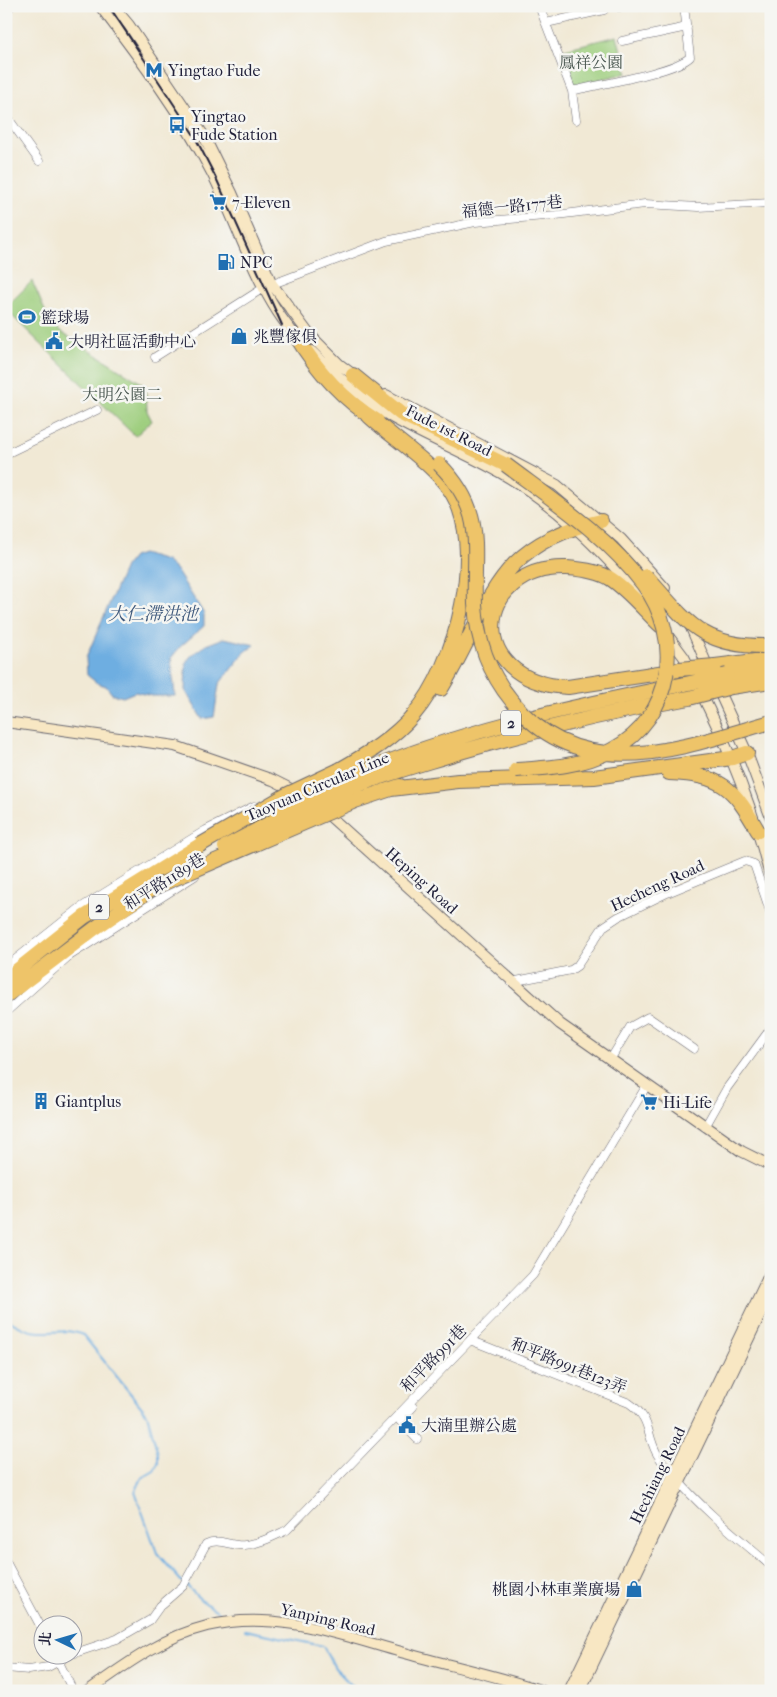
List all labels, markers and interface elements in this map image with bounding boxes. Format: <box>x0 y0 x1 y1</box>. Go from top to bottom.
park label: 鳳祥公園 <box>559 53 623 72</box>
metro station icon: Yingtao Fude <box>144 60 164 80</box>
place label: Yingtao Fude <box>167 61 261 80</box>
place label: Yingtao Fude Station <box>190 107 278 144</box>
bus stop icon: Yingtao Fude Station <box>167 115 187 135</box>
supermarket icon: 7-Eleven <box>208 192 228 212</box>
street label: 福德一路177巷 <box>461 192 563 221</box>
place label: 7-Eleven <box>232 193 291 212</box>
fuel station icon: NPC <box>216 252 236 272</box>
place label: NPC <box>240 253 273 272</box>
sports icon: 籃球場 <box>17 307 37 327</box>
place label: 籃球場 <box>41 308 89 327</box>
shop icon: 兆豐傢俱 <box>229 326 249 346</box>
place label: 兆豐傢俱 <box>253 327 317 346</box>
public building icon: 大明社區活動中心 <box>44 331 64 351</box>
place label: 大明社區活動中心 <box>68 332 196 351</box>
park label: 大明公園二 <box>82 385 162 404</box>
street label: Fude 1st Road <box>403 401 495 460</box>
water label: 大仁滯洪池 <box>108 604 200 625</box>
road number: 2 <box>501 710 521 736</box>
street label: Taoyuan Circular Line <box>243 748 392 825</box>
street label: Heping Road <box>382 843 462 918</box>
street label: 和平路1189巷 <box>120 849 208 914</box>
street label: Hecheng Road <box>607 855 707 915</box>
road number: 2 <box>89 894 109 920</box>
building icon: Giantplus <box>31 1091 51 1111</box>
place label: Giantplus <box>55 1092 121 1111</box>
supermarket icon: Hi-Life <box>639 1092 659 1112</box>
place label: Hi-Life <box>663 1093 712 1112</box>
street label: 和平路991巷 <box>396 1321 470 1396</box>
street label: 和平路991巷123弄 <box>508 1334 629 1397</box>
public building icon: 大湳里辦公處 <box>397 1415 417 1435</box>
place label: 大湳里辦公處 <box>421 1416 517 1435</box>
street label: Hechiang Road <box>626 1423 689 1527</box>
shop icon: 桃園小林車業廣場 <box>624 1579 644 1599</box>
place label: 桃園小林車業廣場 <box>492 1580 620 1599</box>
street label: Yanping Road <box>278 1599 377 1640</box>
north arrow <box>32 1614 82 1664</box>
text: 北 <box>36 1631 55 1647</box>

